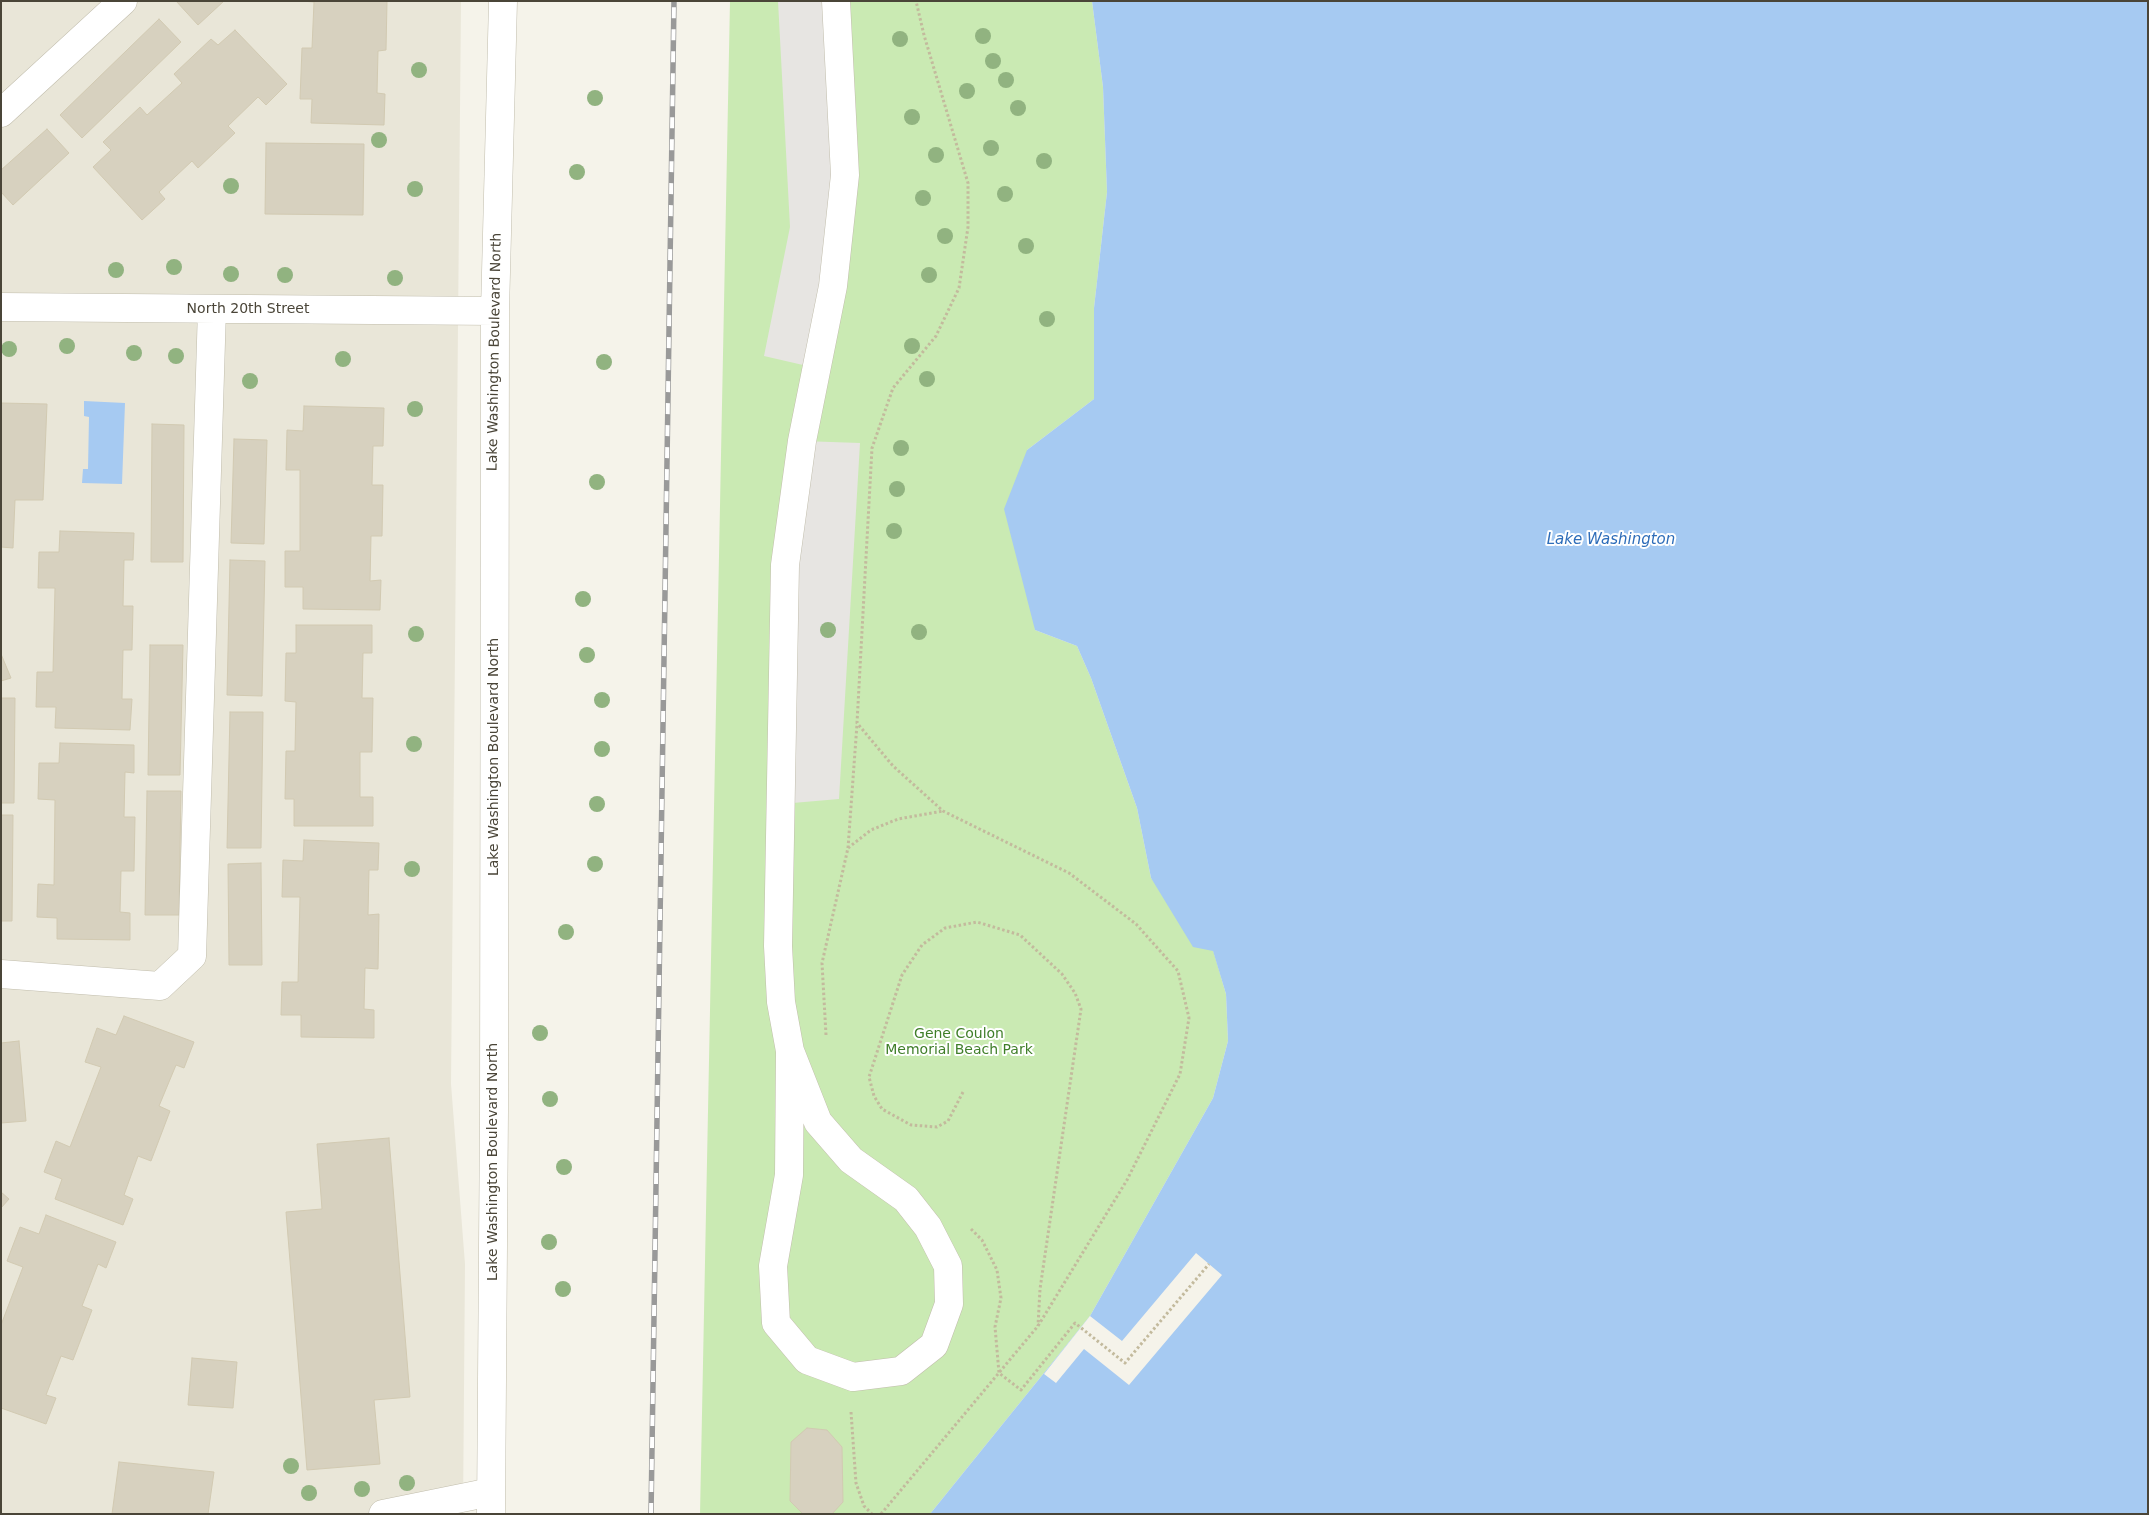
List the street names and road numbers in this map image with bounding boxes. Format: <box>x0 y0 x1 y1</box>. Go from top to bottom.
street label: Lake Washington Boulevard North <box>485 233 505 471</box>
street label: North 20th Street <box>187 301 309 317</box>
street label: Lake Washington Boulevard North <box>486 638 502 876</box>
street label: Lake Washington Boulevard North <box>485 1043 501 1281</box>

